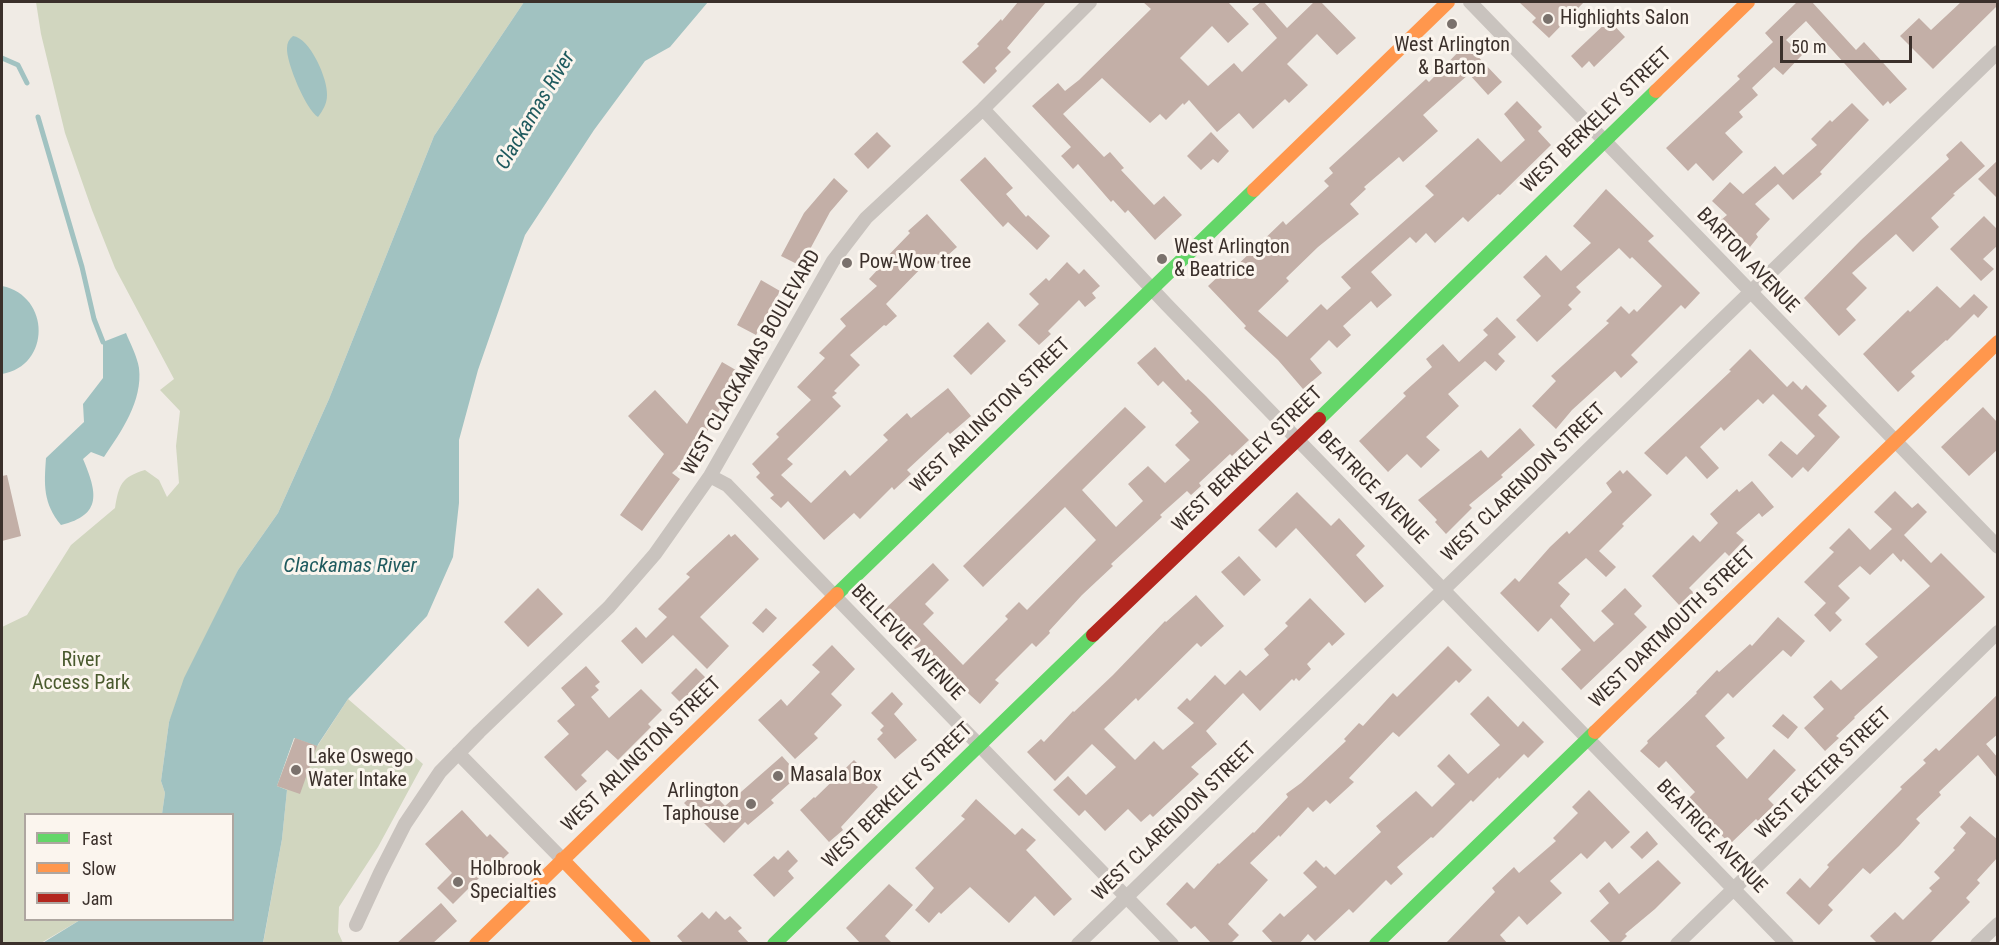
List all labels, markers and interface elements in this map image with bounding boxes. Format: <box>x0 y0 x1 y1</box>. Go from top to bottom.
place label: Highlights Salon <box>1560 7 1689 31</box>
marker: Highlights Salon <box>1541 12 1555 26</box>
marker: West Arlington & Barton <box>1445 17 1459 31</box>
scale bar <box>1783 24 1915 62</box>
place label: West Arlington & Barton <box>1394 34 1510 81</box>
text: 50 m <box>1791 36 1826 57</box>
street label: WEST BERKELEY STREET <box>1517 43 1677 199</box>
water label: Clackamas River <box>491 47 581 175</box>
street label: BARTON AVENUE <box>1691 203 1803 319</box>
place label: West Arlington & Beatrice <box>1174 236 1290 283</box>
street label: WEST CLACKAMAS BOULEVARD <box>678 246 826 480</box>
place label: Pow-Wow tree <box>859 251 971 275</box>
marker: West Arlington & Beatrice <box>1155 252 1169 266</box>
marker: Pow-Wow tree <box>840 256 854 270</box>
street label: WEST ARLINGTON STREET <box>906 334 1076 498</box>
street label: WEST BERKELEY STREET <box>1168 382 1328 538</box>
street label: WEST CLARENDON STREET <box>1437 399 1611 567</box>
street label: BEATRICE AVENUE <box>1312 426 1432 550</box>
street label: WEST DARTMOUTH STREET <box>1585 543 1761 713</box>
water label: Clackamas River <box>283 554 417 580</box>
street label: BELLEVUE AVENUE <box>846 580 968 706</box>
park label: River Access Park <box>32 649 130 696</box>
street label: WEST ARLINGTON STREET <box>557 673 727 837</box>
street label: WEST EXETER STREET <box>1751 703 1897 845</box>
street label: WEST BERKELEY STREET <box>818 718 978 874</box>
street label: WEST CLARENDON STREET <box>1088 738 1262 906</box>
place label: Lake Oswego Water Intake <box>308 746 413 793</box>
marker: Lake Oswego Water Intake <box>289 763 303 777</box>
place label: Masala Box <box>790 764 882 788</box>
marker: Masala Box <box>771 769 785 783</box>
street label: BEATRICE AVENUE <box>1651 775 1771 899</box>
place label: Arlington Taphouse <box>662 780 739 827</box>
marker: Arlington Taphouse <box>744 797 758 811</box>
legend <box>24 813 234 921</box>
text: Fast <box>82 828 113 849</box>
text: Slow <box>82 858 116 879</box>
place label: Holbrook Specialties <box>470 858 557 905</box>
marker: Holbrook Specialties <box>451 875 465 889</box>
text: Jam <box>82 888 113 909</box>

